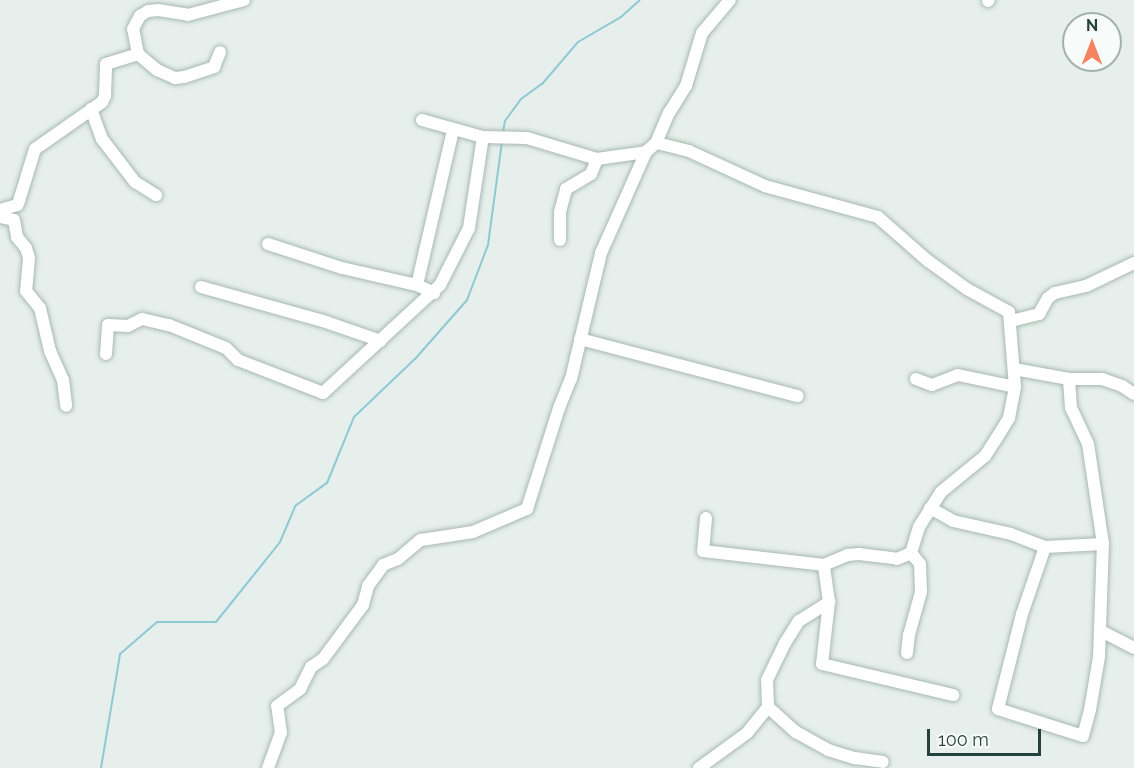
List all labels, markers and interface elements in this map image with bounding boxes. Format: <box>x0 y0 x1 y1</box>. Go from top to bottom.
north arrow <box>1062 12 1122 72</box>
text: N <box>1086 16 1098 35</box>
scale bar <box>930 717 1044 755</box>
text: 100 m <box>938 729 989 750</box>

